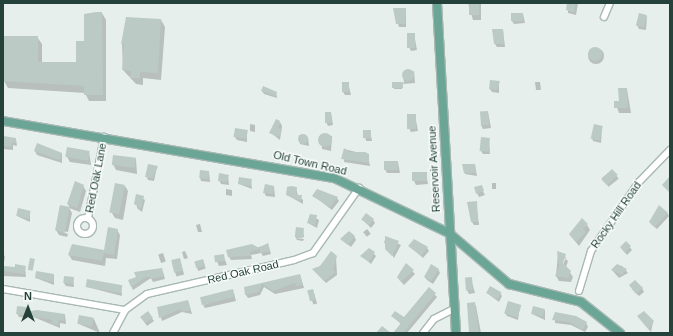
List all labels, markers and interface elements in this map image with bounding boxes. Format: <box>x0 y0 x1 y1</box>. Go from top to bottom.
street label: Reservoir Avenue <box>425 125 443 213</box>
street label: Red Oak Lane <box>83 142 109 214</box>
street label: Old Town Road <box>272 148 348 178</box>
street label: Rocky Hill Road <box>588 179 644 251</box>
street label: Red Oak Road <box>206 257 280 287</box>
north arrow <box>8 288 48 328</box>
text: N <box>24 290 32 302</box>

